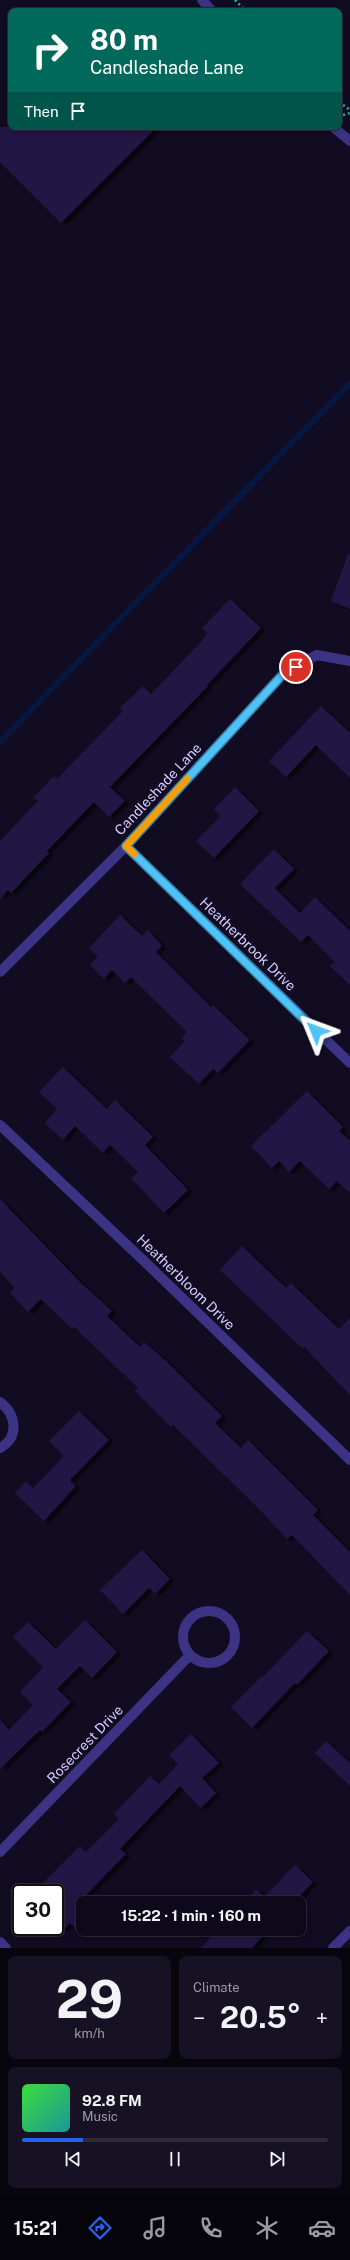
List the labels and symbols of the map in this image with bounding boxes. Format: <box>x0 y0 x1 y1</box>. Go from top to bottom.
pin <box>279 650 313 684</box>
street label: Candleshade Lane <box>111 740 205 838</box>
street label: Heatherbrook Drive <box>197 894 299 994</box>
position arrow <box>295 1010 337 1052</box>
street label: Heatherbloom Drive <box>134 1231 238 1333</box>
street label: Rosecrest Drive <box>44 1702 126 1786</box>
speed limit sign: 30 <box>12 1884 64 1936</box>

